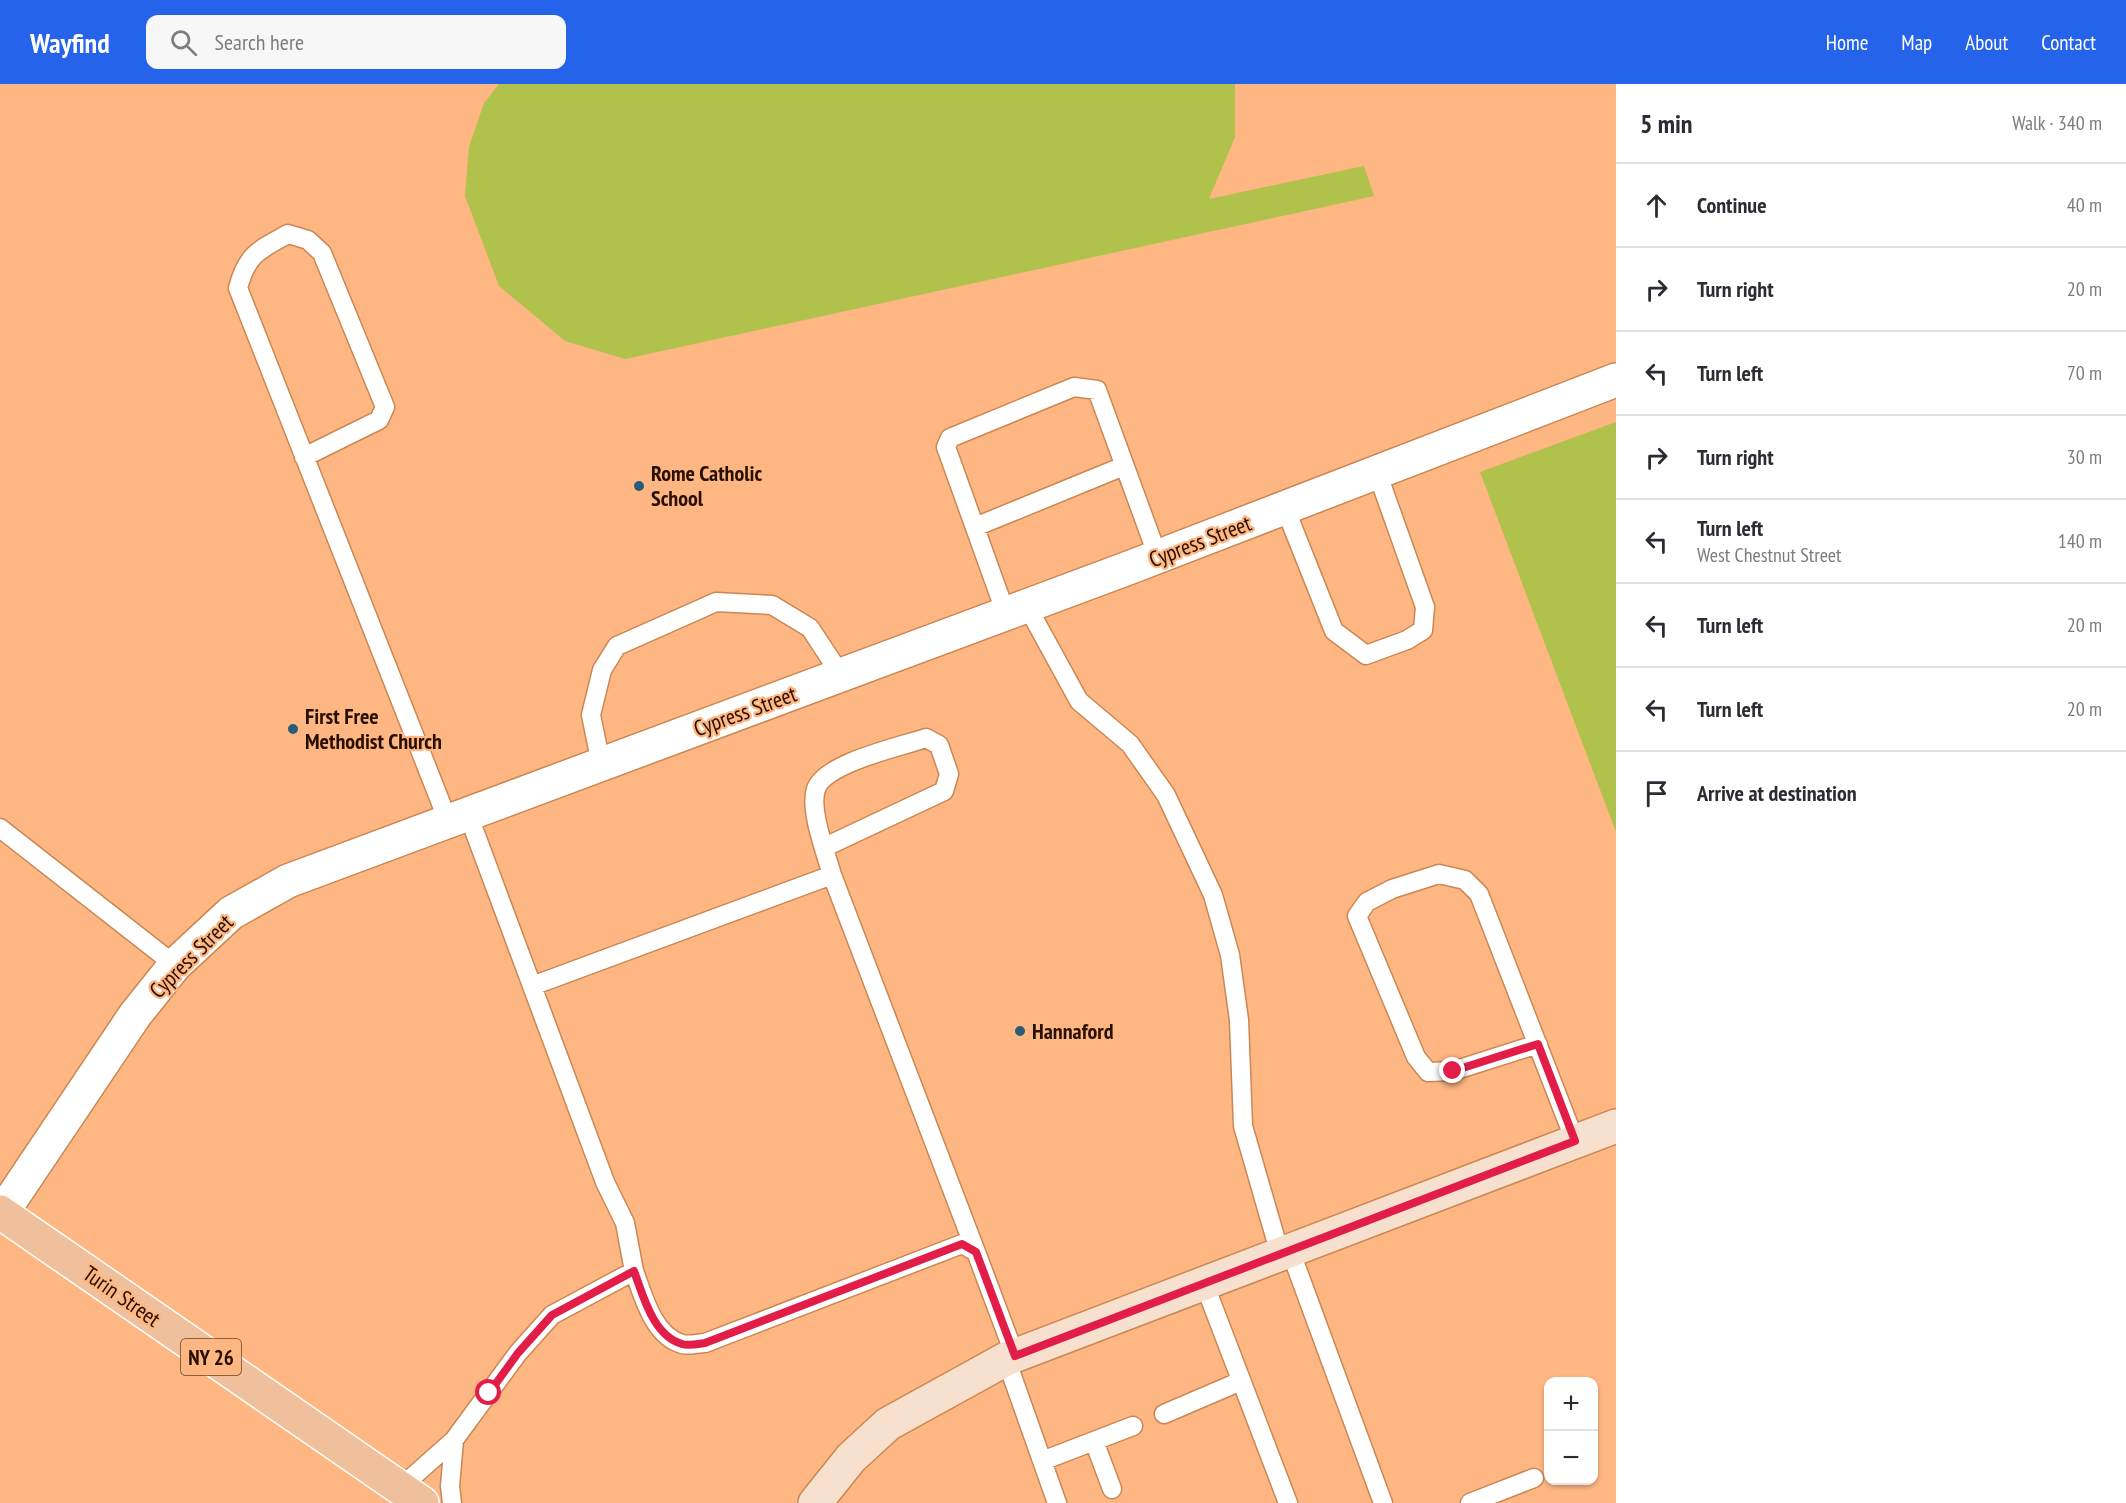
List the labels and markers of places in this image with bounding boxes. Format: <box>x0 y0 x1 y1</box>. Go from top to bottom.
place label: Rome Catholic School <box>651 459 763 512</box>
marker: Rome Catholic School <box>632 479 646 493</box>
place label: First Free Methodist Church <box>305 702 442 755</box>
marker: First Free Methodist Church <box>286 722 300 736</box>
place label: Hannaford <box>1032 1017 1114 1045</box>
marker: Hannaford <box>1013 1024 1027 1038</box>

